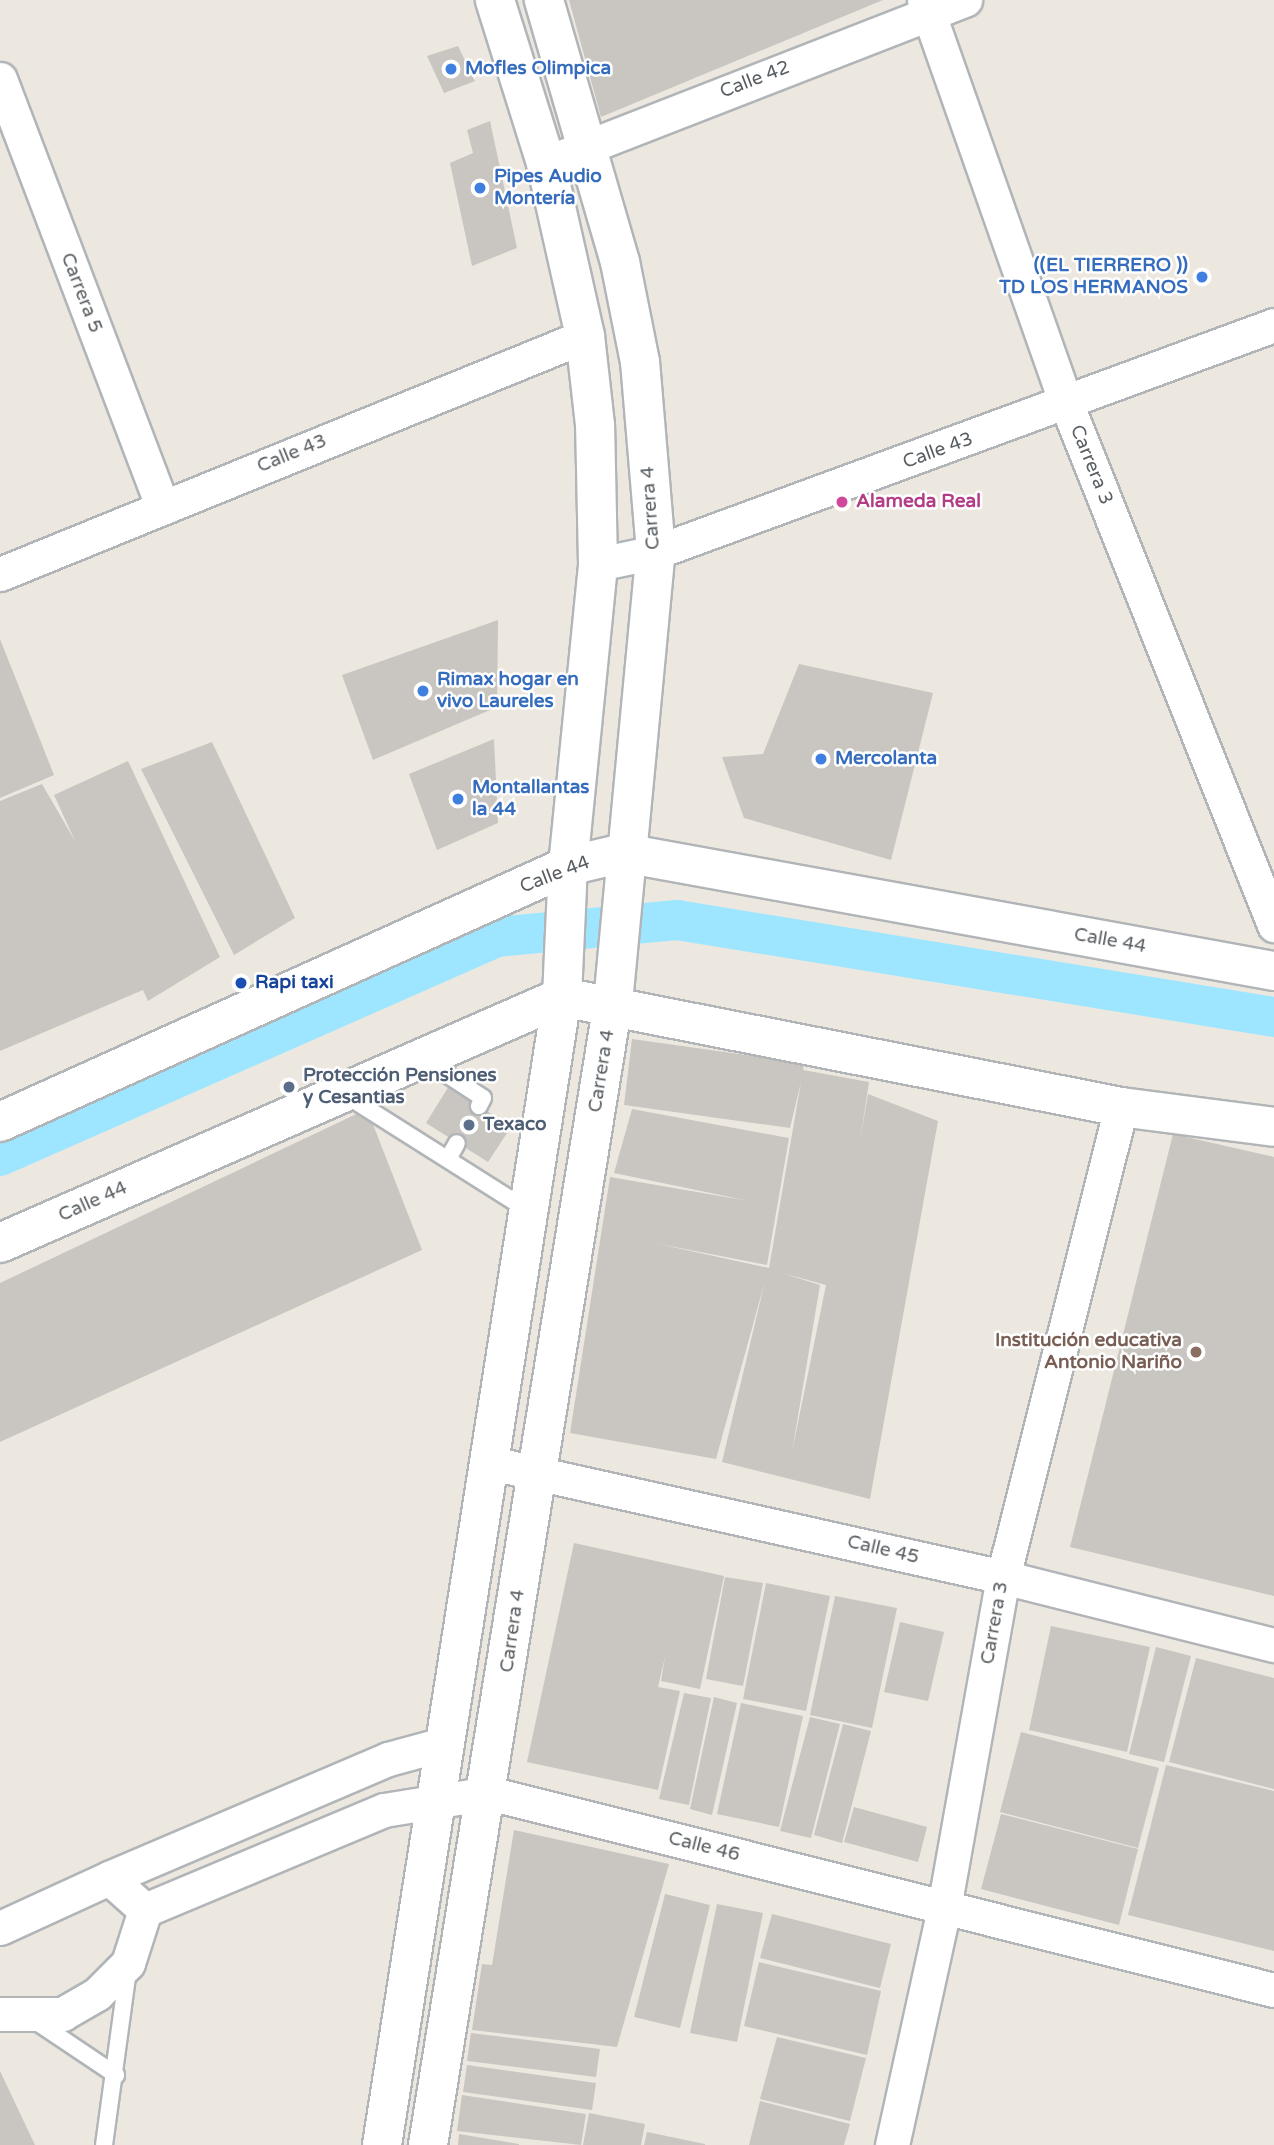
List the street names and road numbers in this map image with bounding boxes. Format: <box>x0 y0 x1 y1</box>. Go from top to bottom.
street label: Calle 42 <box>717 56 793 104</box>
street label: Carrera 5 <box>55 250 107 336</box>
street label: Carrera 3 <box>1065 422 1117 508</box>
street label: Calle 43 <box>900 428 976 474</box>
street label: Calle 43 <box>254 430 330 478</box>
street label: Carrera 4 <box>637 465 665 551</box>
street label: Calle 44 <box>517 851 593 899</box>
street label: Calle 44 <box>1072 923 1148 959</box>
street label: Carrera 4 <box>584 1028 620 1114</box>
street label: Calle 44 <box>55 1177 131 1227</box>
street label: Calle 45 <box>845 1531 921 1569</box>
street label: Carrera 3 <box>977 1580 1013 1666</box>
street label: Carrera 4 <box>496 1588 530 1674</box>
street label: Calle 46 <box>666 1827 742 1867</box>

